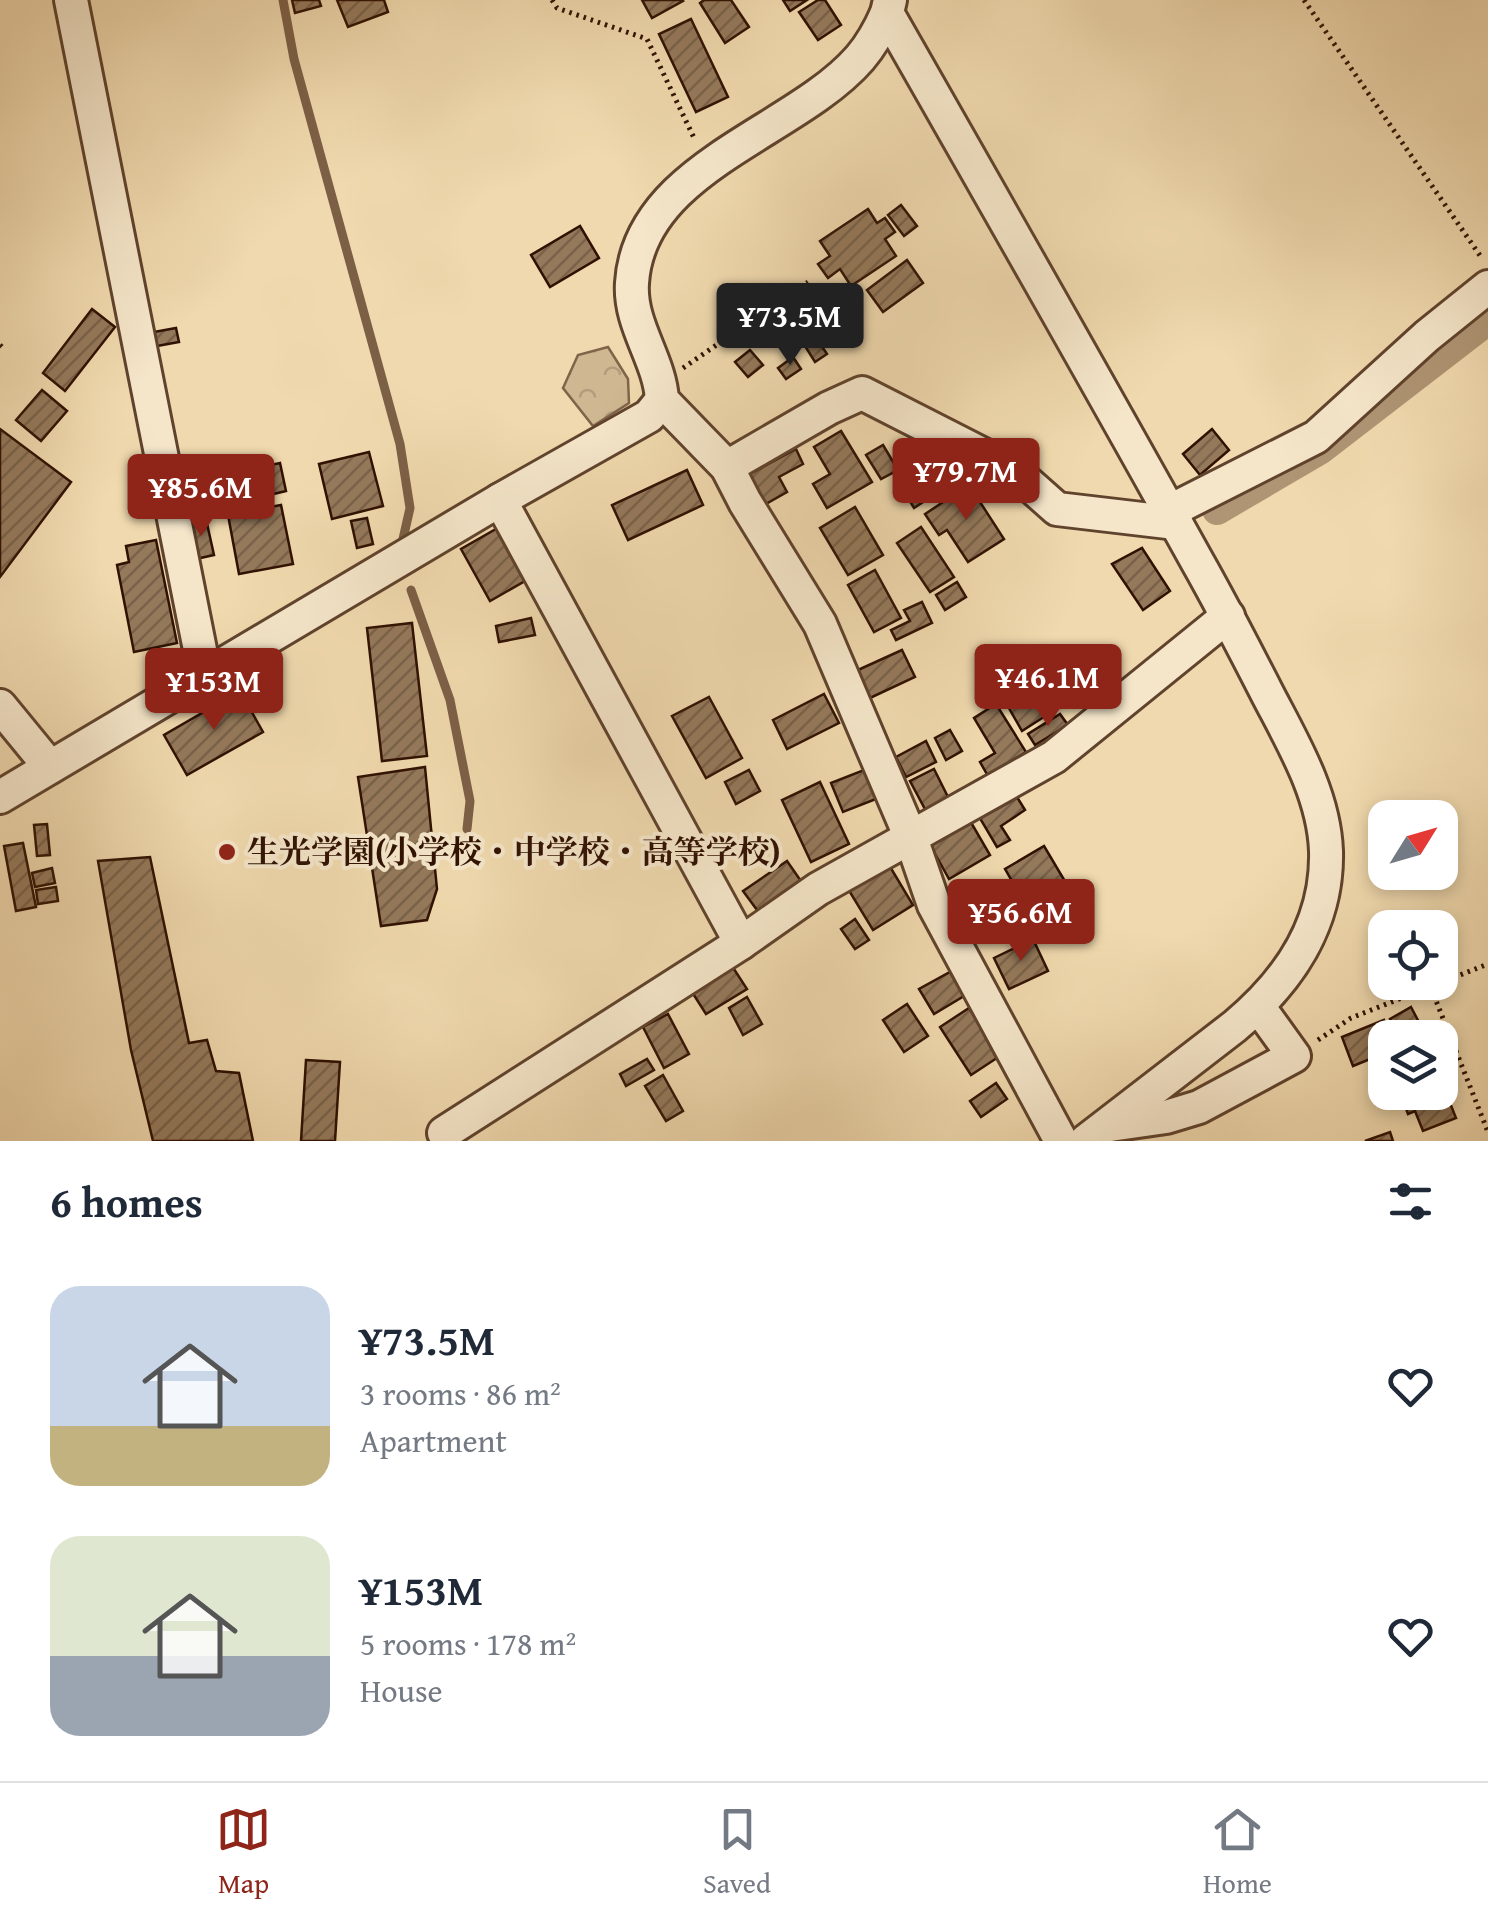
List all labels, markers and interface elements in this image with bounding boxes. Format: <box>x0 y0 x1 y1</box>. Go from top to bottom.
pin: ¥73.5M <box>709 283 871 368</box>
text: ¥73.5M <box>739 292 841 339</box>
pin: ¥79.7M <box>885 438 1047 523</box>
text: ¥79.7M <box>915 447 1017 494</box>
pin: ¥85.6M <box>120 454 282 539</box>
text: ¥85.6M <box>150 463 252 510</box>
pin: ¥46.1M <box>967 644 1129 729</box>
pin: ¥153M <box>144 648 284 733</box>
text: ¥46.1M <box>997 653 1099 700</box>
text: ¥153M <box>167 657 261 704</box>
north arrow <box>1368 800 1458 890</box>
map controls <box>1368 800 1458 1110</box>
place label: 生光学園(小学校・中学校・高等学校) <box>247 828 781 875</box>
marker: 生光学園(小学校・中学校・高等学校) <box>216 841 238 863</box>
pin: ¥56.6M <box>940 879 1102 964</box>
text: ¥56.6M <box>970 888 1072 935</box>
button: locate <box>1368 910 1458 1000</box>
button: layers <box>1368 1020 1458 1110</box>
text: 6 homes <box>50 1171 203 1232</box>
icon: filters <box>1383 1174 1438 1229</box>
text: ¥73.5M <box>360 1309 495 1370</box>
icon: home <box>130 1326 250 1446</box>
icon: heart <box>1383 1359 1438 1414</box>
text: 3 rooms · 86 m² <box>360 1370 561 1417</box>
text: Apartment <box>360 1417 507 1464</box>
text: ¥153M <box>360 1559 483 1620</box>
icon: home <box>130 1576 250 1696</box>
icon: heart <box>1383 1609 1438 1664</box>
text: 5 rooms · 178 m² <box>360 1620 576 1667</box>
text: House <box>360 1667 443 1714</box>
tab: Map <box>216 1802 271 1903</box>
tab: Saved <box>703 1802 771 1903</box>
tab: Home <box>1203 1802 1272 1903</box>

